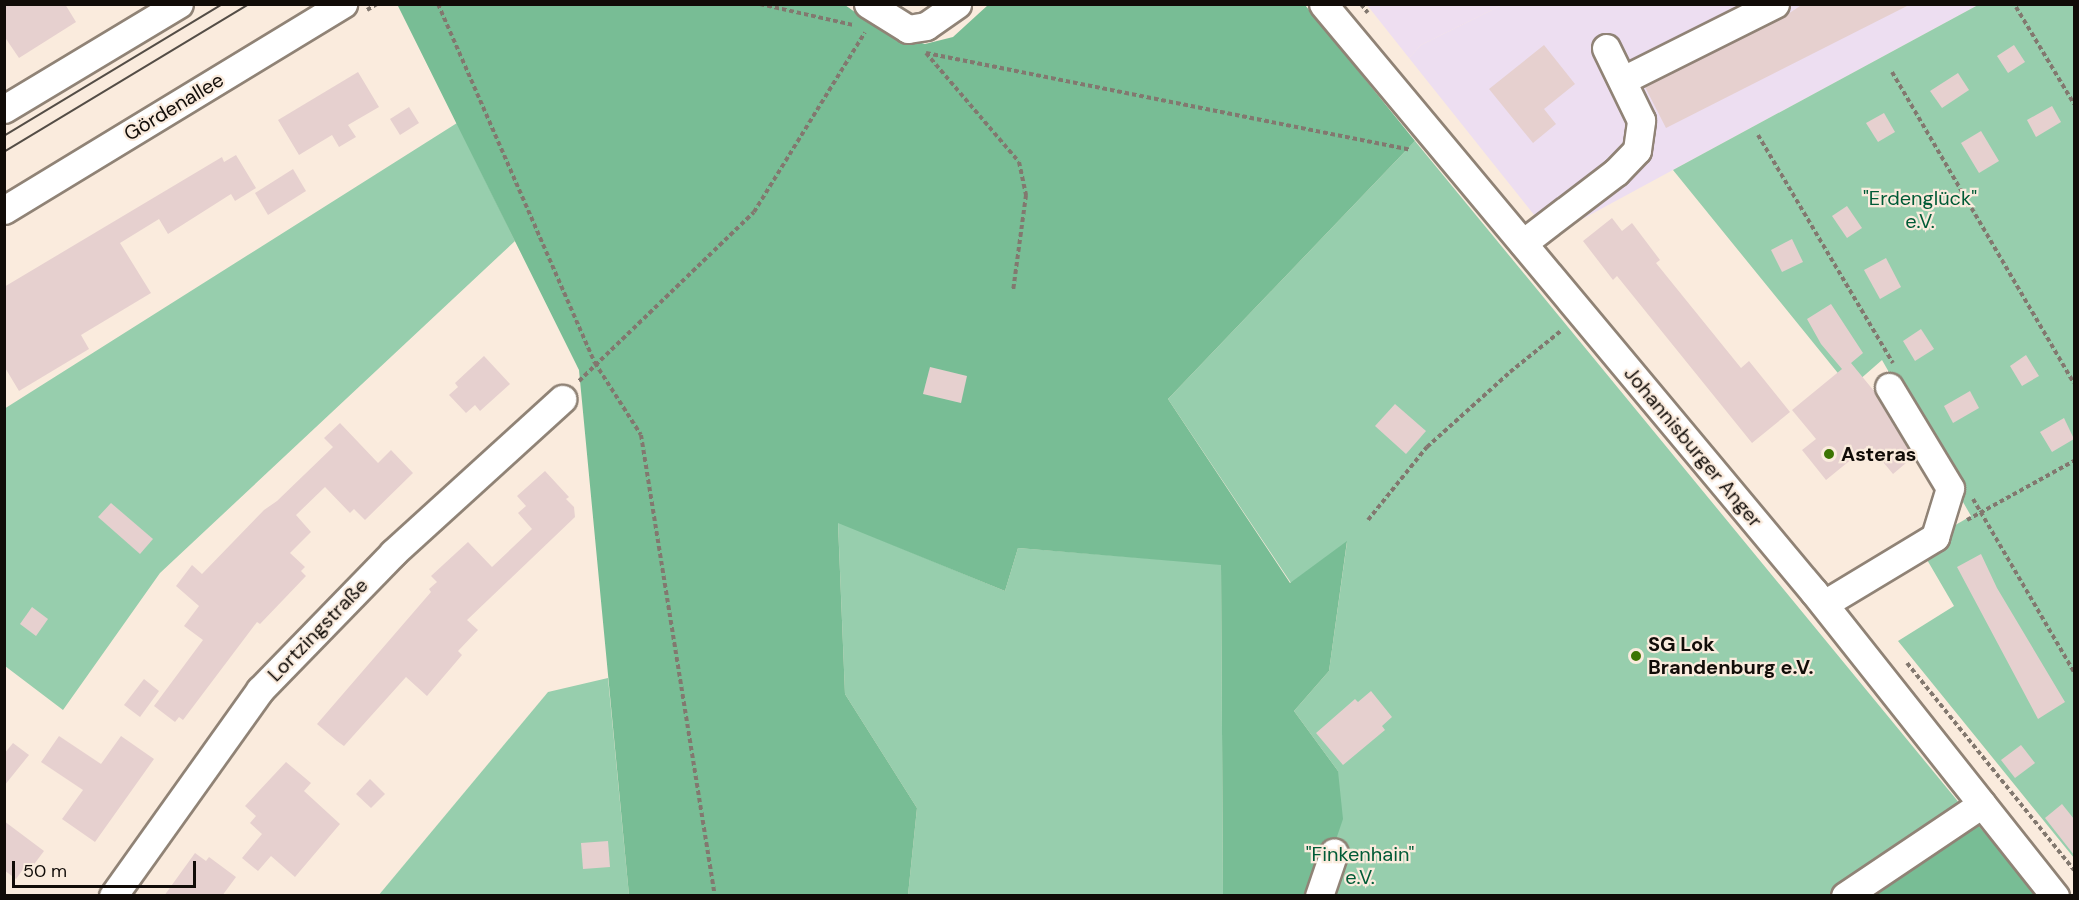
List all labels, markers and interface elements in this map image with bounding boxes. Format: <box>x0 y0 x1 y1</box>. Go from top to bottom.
street label: Gördenallee <box>120 68 228 146</box>
park label: "Erdenglück" e.V. <box>1863 187 1977 234</box>
street label: Johannisburger Anger <box>1619 362 1767 532</box>
place label: Asteras <box>1841 442 1917 466</box>
marker: Asteras <box>1822 447 1836 461</box>
street label: Lortzingstraße <box>263 574 373 686</box>
place label: SG Lok Brandenburg e.V. <box>1648 632 1813 679</box>
marker: SG Lok Brandenburg e.V. <box>1629 649 1643 663</box>
park label: "Finkenhain" e.V. <box>1306 843 1414 890</box>
scale bar <box>15 849 200 887</box>
text: 50 m <box>23 859 67 883</box>

